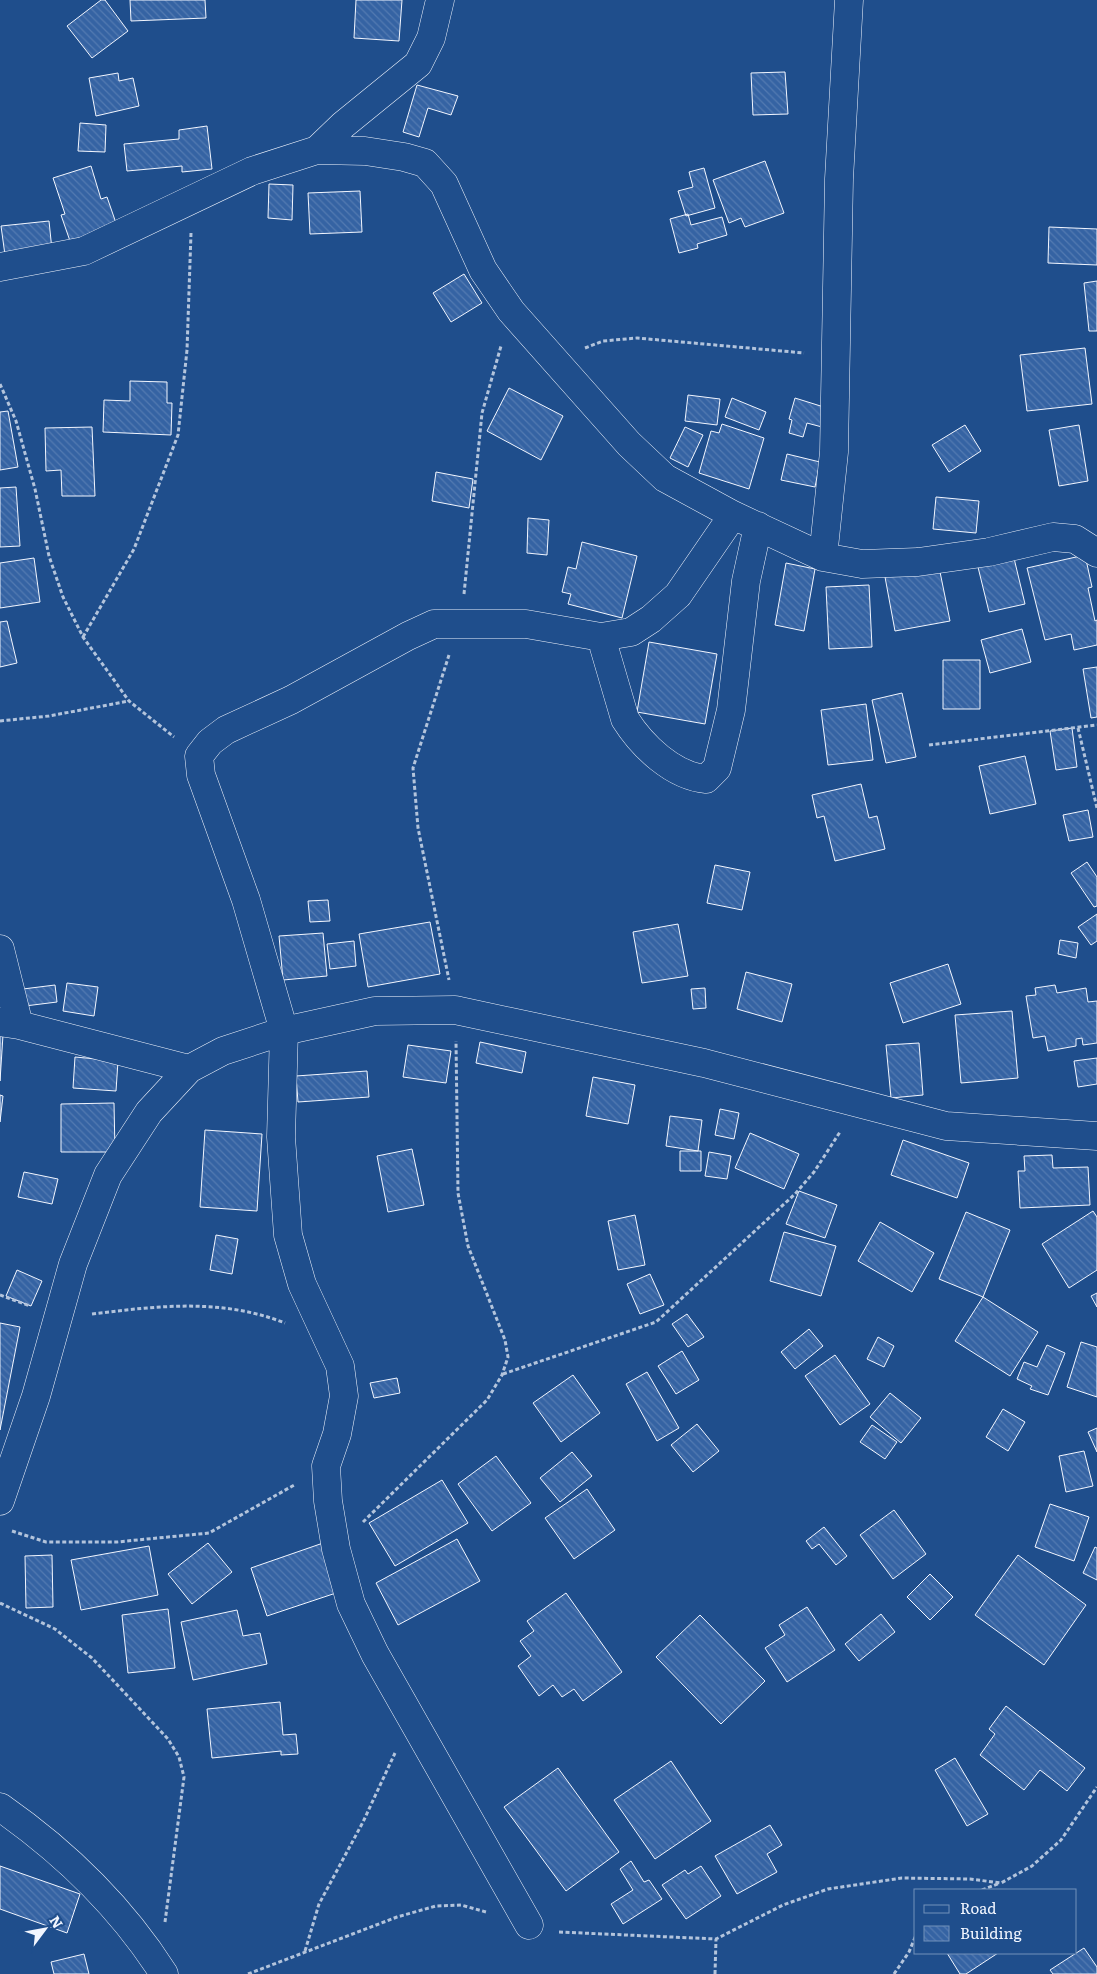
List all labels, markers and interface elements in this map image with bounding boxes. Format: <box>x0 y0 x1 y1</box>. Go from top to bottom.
legend <box>914 1889 1077 1954</box>
text: Road <box>960 1896 996 1919</box>
north arrow <box>20 1904 70 1954</box>
text: N <box>45 1911 69 1932</box>
text: Building <box>960 1921 1022 1944</box>

